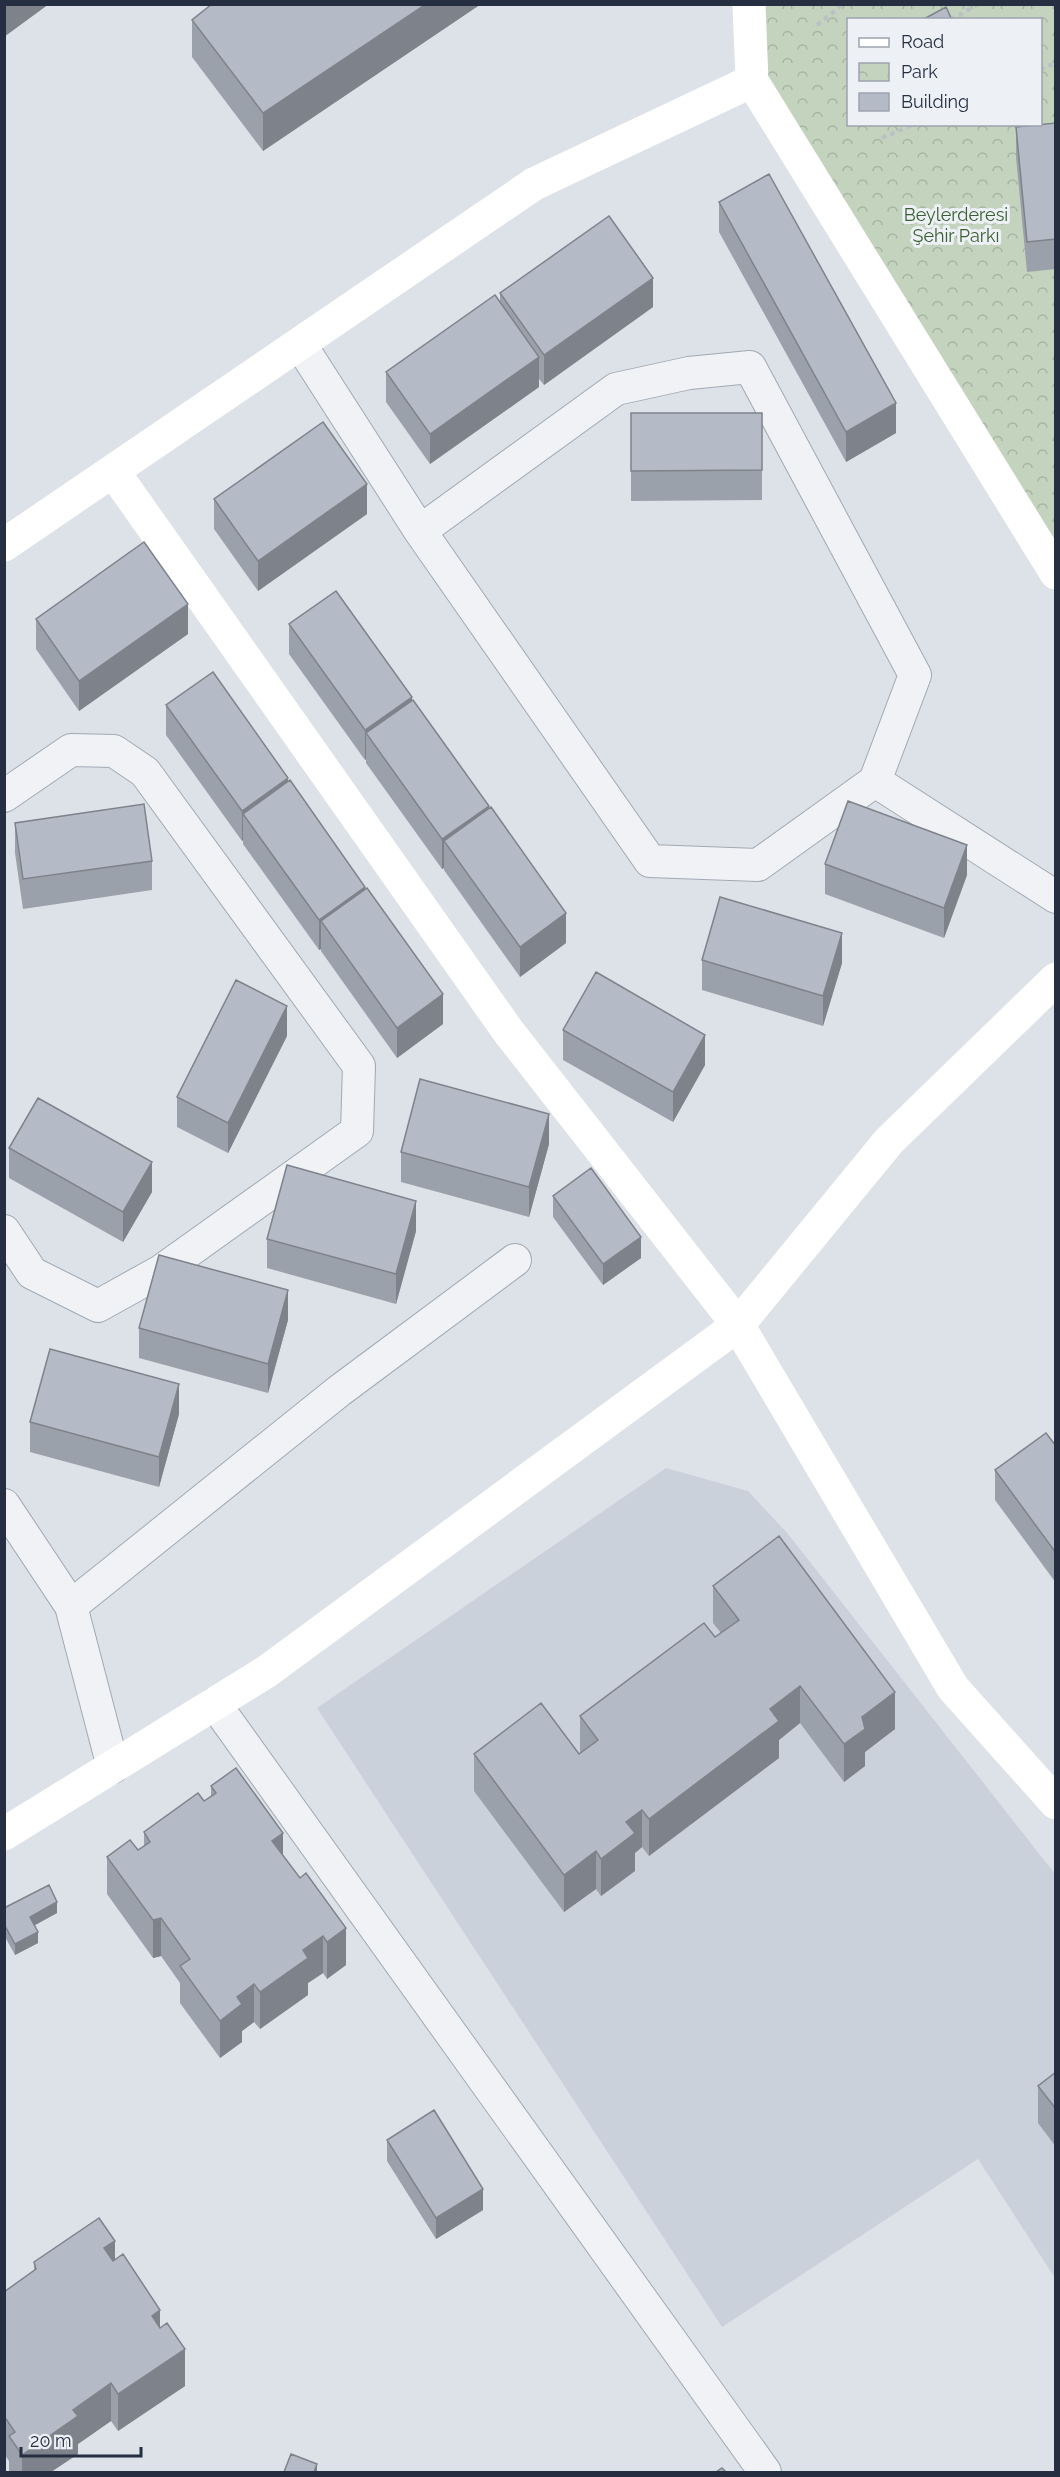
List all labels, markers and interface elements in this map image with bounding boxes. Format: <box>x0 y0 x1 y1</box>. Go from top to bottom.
legend <box>847 18 1042 126</box>
text: Road <box>901 31 944 52</box>
text: Park <box>901 61 938 82</box>
text: Building <box>901 91 969 112</box>
park label: Beylerderesi Şehir Parkı <box>904 204 1008 246</box>
scale bar <box>21 2420 141 2458</box>
text: 20 m <box>30 2430 72 2451</box>

